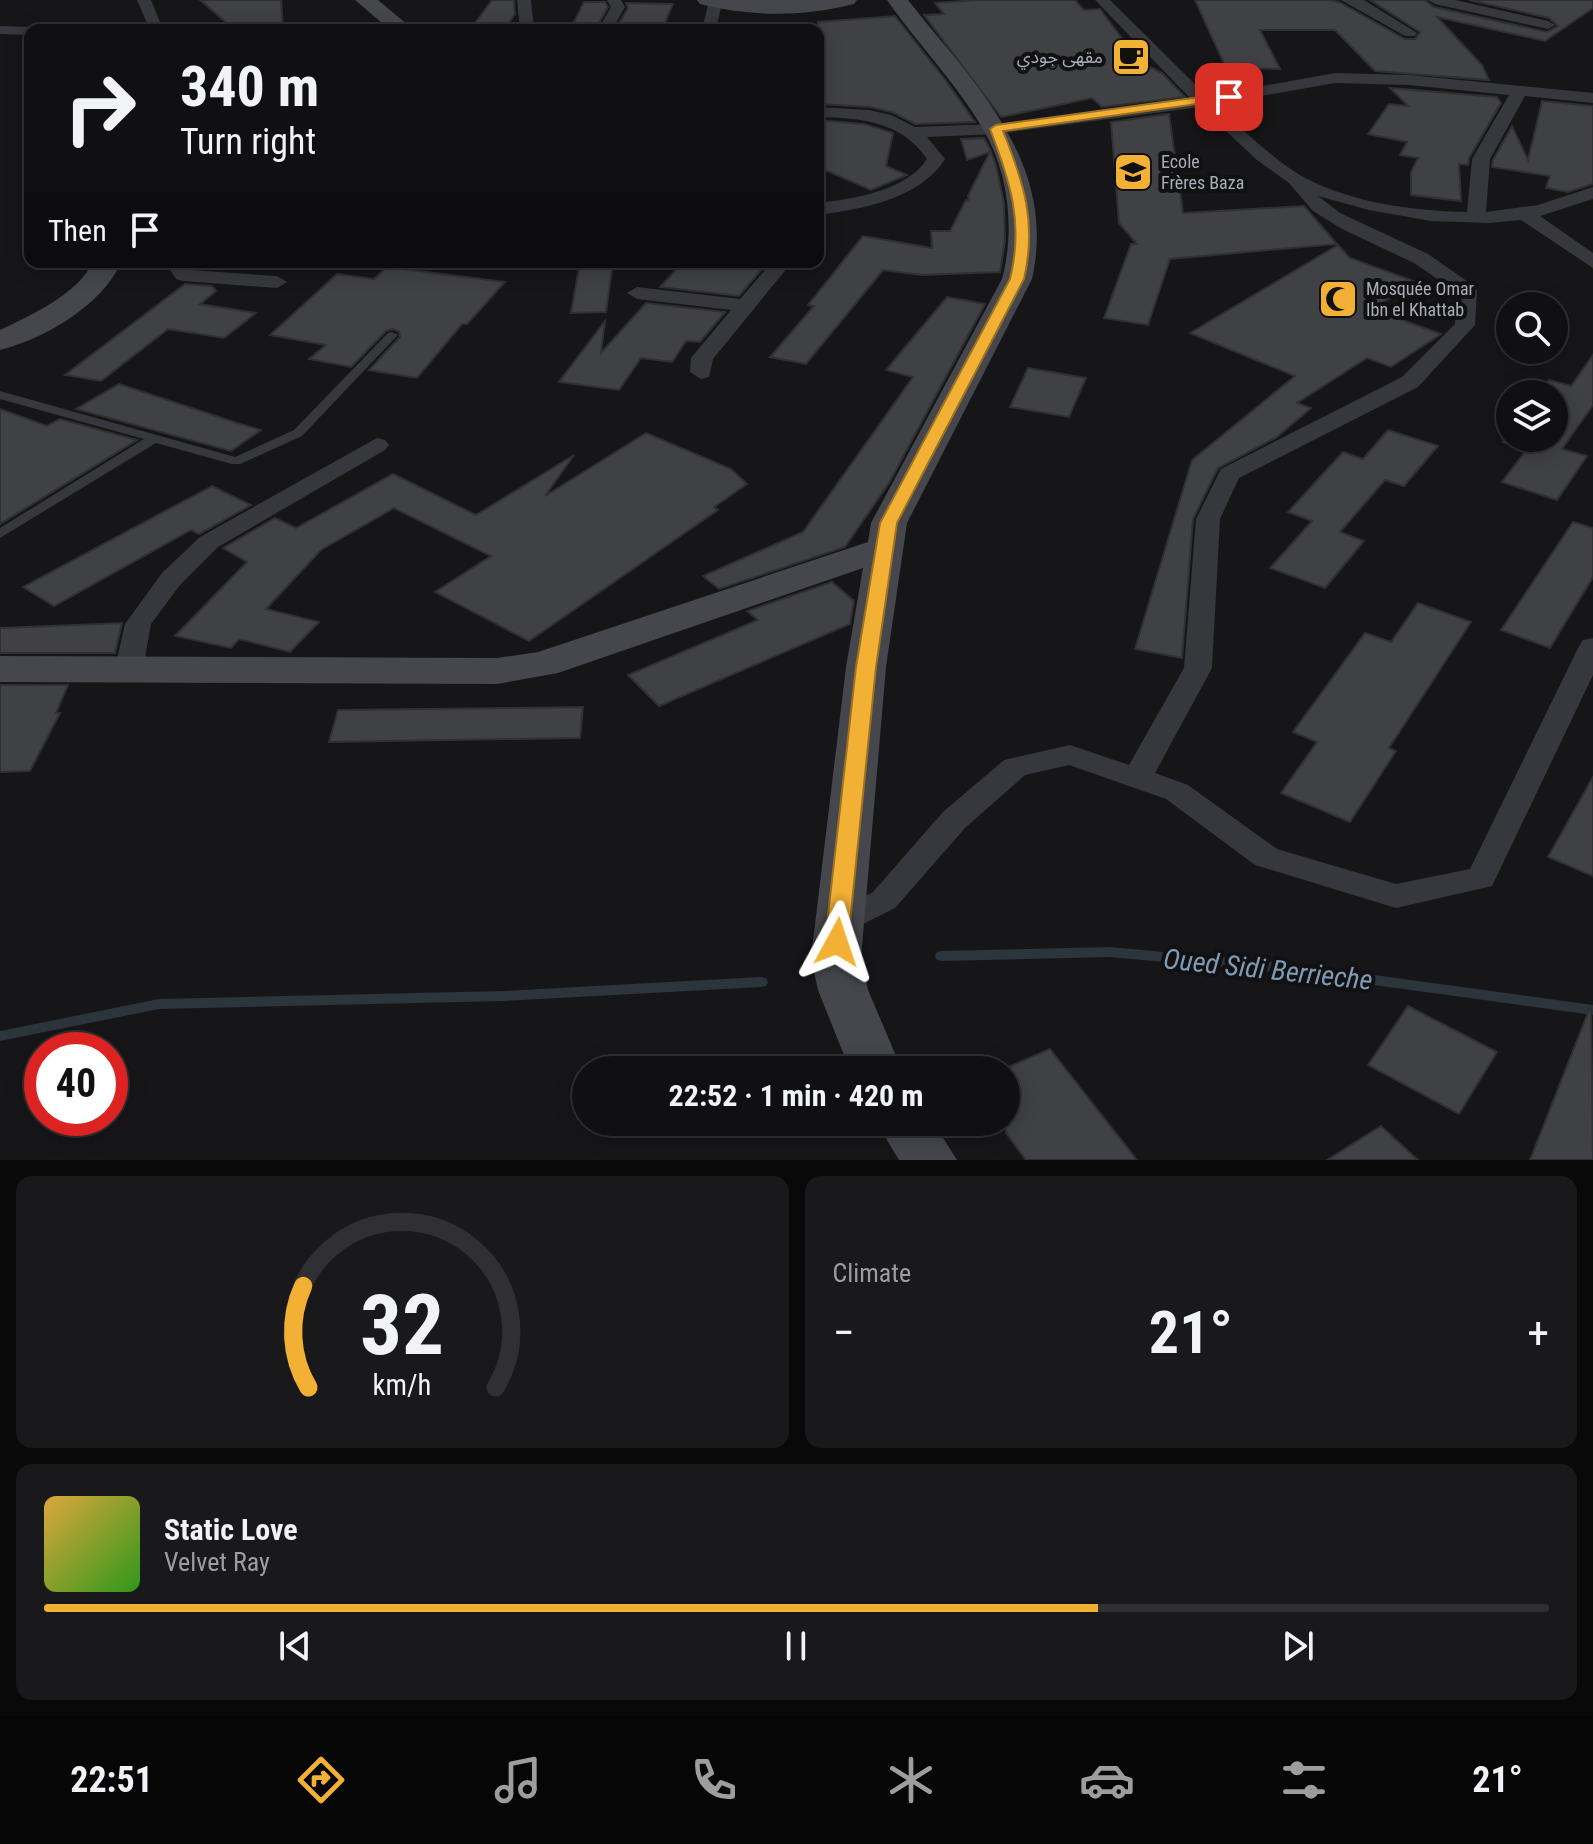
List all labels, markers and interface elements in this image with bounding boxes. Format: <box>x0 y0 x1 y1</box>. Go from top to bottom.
cafe icon: مقهى جودي <box>1110 36 1152 78</box>
place label: مقهى جودي <box>1017 46 1103 70</box>
text: 340 m <box>180 54 319 120</box>
icon: right <box>48 56 152 160</box>
pin <box>1195 63 1263 131</box>
icon: arrive <box>1207 75 1251 119</box>
text: Turn right <box>180 121 316 163</box>
school or university icon: Ecole Frères Baza <box>1112 151 1154 193</box>
place label: Ecole Frères Baza <box>1161 151 1244 193</box>
icon: arrive <box>123 208 167 252</box>
text: Then <box>48 213 107 248</box>
mosque icon: Mosquée Omar Ibn el Khattab <box>1317 278 1359 320</box>
place label: Mosquée Omar Ibn el Khattab <box>1366 278 1475 320</box>
map controls <box>1496 292 1568 452</box>
button: search <box>1496 292 1568 364</box>
button: layers <box>1496 380 1568 452</box>
position arrow <box>795 900 879 984</box>
water label: Oued Sidi Berrieche <box>1162 942 1374 997</box>
speed limit sign: 40 <box>24 1032 128 1136</box>
text: 22:52 · 1 min · 420 m <box>669 1078 923 1113</box>
text: Climate <box>833 1258 911 1288</box>
text: 32 <box>360 1277 444 1374</box>
text: 21° <box>1149 1297 1233 1368</box>
text: − <box>833 1307 855 1359</box>
text: + <box>1527 1307 1549 1359</box>
text: km/h <box>373 1368 432 1402</box>
text: Static Love <box>164 1512 298 1547</box>
text: Velvet Ray <box>164 1547 270 1577</box>
icon: previous <box>273 1624 317 1668</box>
icon: pause <box>774 1624 818 1668</box>
icon: next <box>1276 1624 1320 1668</box>
icon: directions <box>293 1752 349 1808</box>
icon: music <box>490 1752 546 1808</box>
icon: phone <box>686 1752 742 1808</box>
icon: climate <box>883 1752 939 1808</box>
icon: car <box>1079 1752 1135 1808</box>
icon: filters <box>1276 1752 1332 1808</box>
text: 22:51 <box>70 1759 153 1801</box>
text: 21° <box>1472 1759 1523 1801</box>

